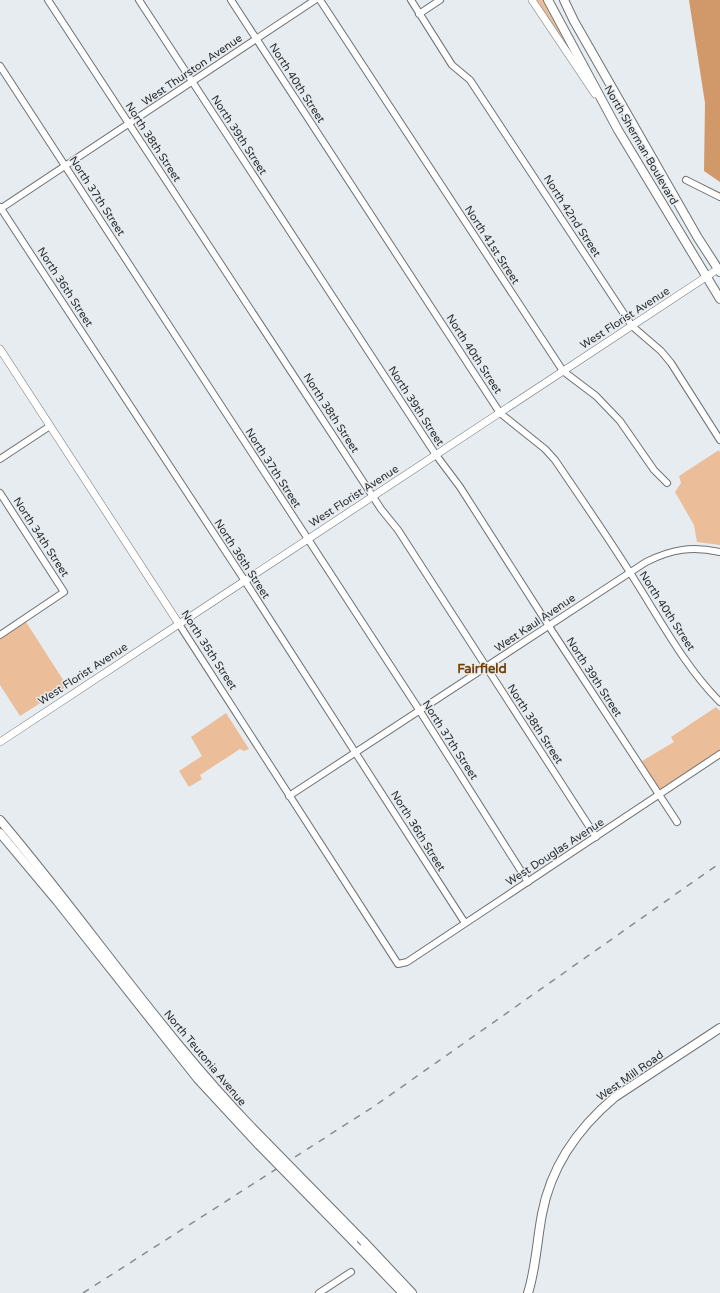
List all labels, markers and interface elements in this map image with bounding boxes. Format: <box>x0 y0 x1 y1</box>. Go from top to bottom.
street label: West Thurston Avenue <box>139 32 245 108</box>
street label: North 40th Street <box>266 41 328 125</box>
street label: North Sherman Boulevard <box>601 83 681 207</box>
street label: North 39th Street <box>208 93 270 177</box>
street label: North 38th Street <box>122 100 184 184</box>
street label: North 37th Street <box>66 154 128 238</box>
street label: North 42nd Street <box>541 173 603 259</box>
street label: North 41st Street <box>462 203 522 287</box>
street label: North 36th Street <box>34 245 96 329</box>
street label: West Florist Avenue <box>578 284 672 352</box>
street label: North 40th Street <box>443 312 505 396</box>
street label: North 39th Street <box>385 364 447 448</box>
street label: North 38th Street <box>300 371 362 455</box>
street label: North 37th Street <box>242 426 304 510</box>
street label: West Florist Avenue <box>307 462 401 530</box>
street label: North 34th Street <box>10 495 72 579</box>
street label: North 36th Street <box>211 517 273 601</box>
street label: North 40th Street <box>636 569 698 653</box>
street label: West Kaul Avenue <box>492 591 578 655</box>
street label: North 35th Street <box>178 608 240 692</box>
street label: North 39th Street <box>563 635 625 719</box>
street label: West Florist Avenue <box>36 640 130 708</box>
district label: Fairfield <box>457 661 507 677</box>
street label: North 38th Street <box>504 682 566 766</box>
street label: North 37th Street <box>419 698 481 782</box>
street label: North 36th Street <box>388 788 448 874</box>
street label: West Douglas Avenue <box>504 816 606 888</box>
street label: North Teutonia Avenue <box>161 1008 249 1108</box>
street label: West Mill Road <box>594 1048 666 1104</box>

